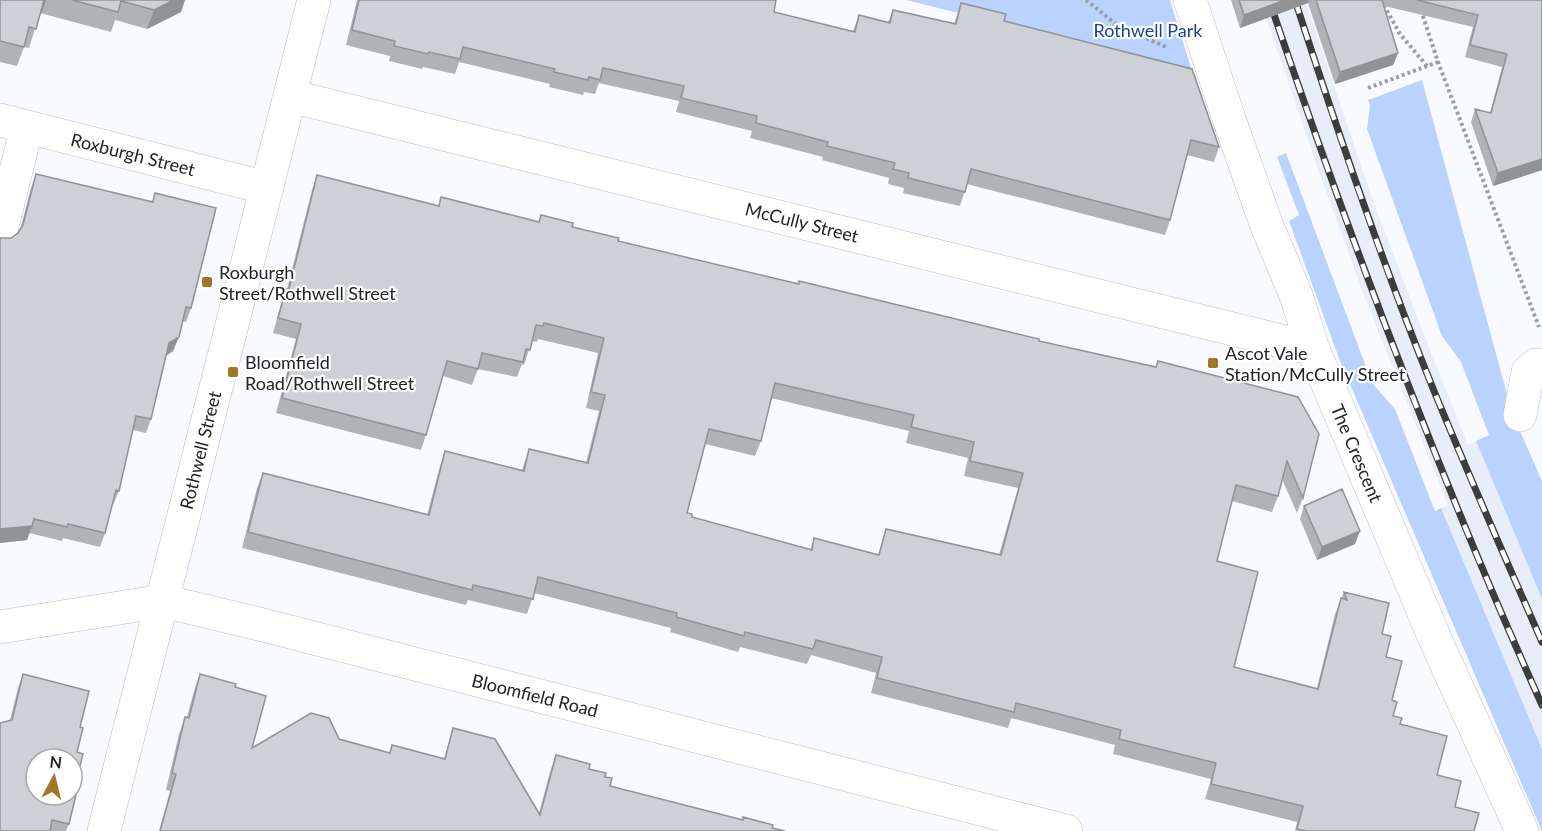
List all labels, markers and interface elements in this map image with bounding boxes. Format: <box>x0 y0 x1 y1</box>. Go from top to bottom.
park label: Rothwell Park <box>1094 19 1203 41</box>
street label: Roxburgh Street <box>69 128 198 180</box>
street label: McCully Street <box>743 197 862 247</box>
place label: Roxburgh Street/Rothwell Street <box>219 261 396 304</box>
marker: Roxburgh Street/Rothwell Street <box>200 275 214 289</box>
place label: Ascot Vale Station/McCully Street <box>1225 342 1406 385</box>
place label: Bloomfield Road/Rothwell Street <box>245 351 415 394</box>
marker: Ascot Vale Station/McCully Street <box>1206 356 1220 370</box>
marker: Bloomfield Road/Rothwell Street <box>226 365 240 379</box>
street label: Rothwell Street <box>175 388 225 511</box>
street label: The Crescent <box>1326 401 1388 506</box>
street label: Bloomfield Road <box>470 669 600 721</box>
north arrow <box>24 747 84 807</box>
text: N <box>49 751 63 772</box>

